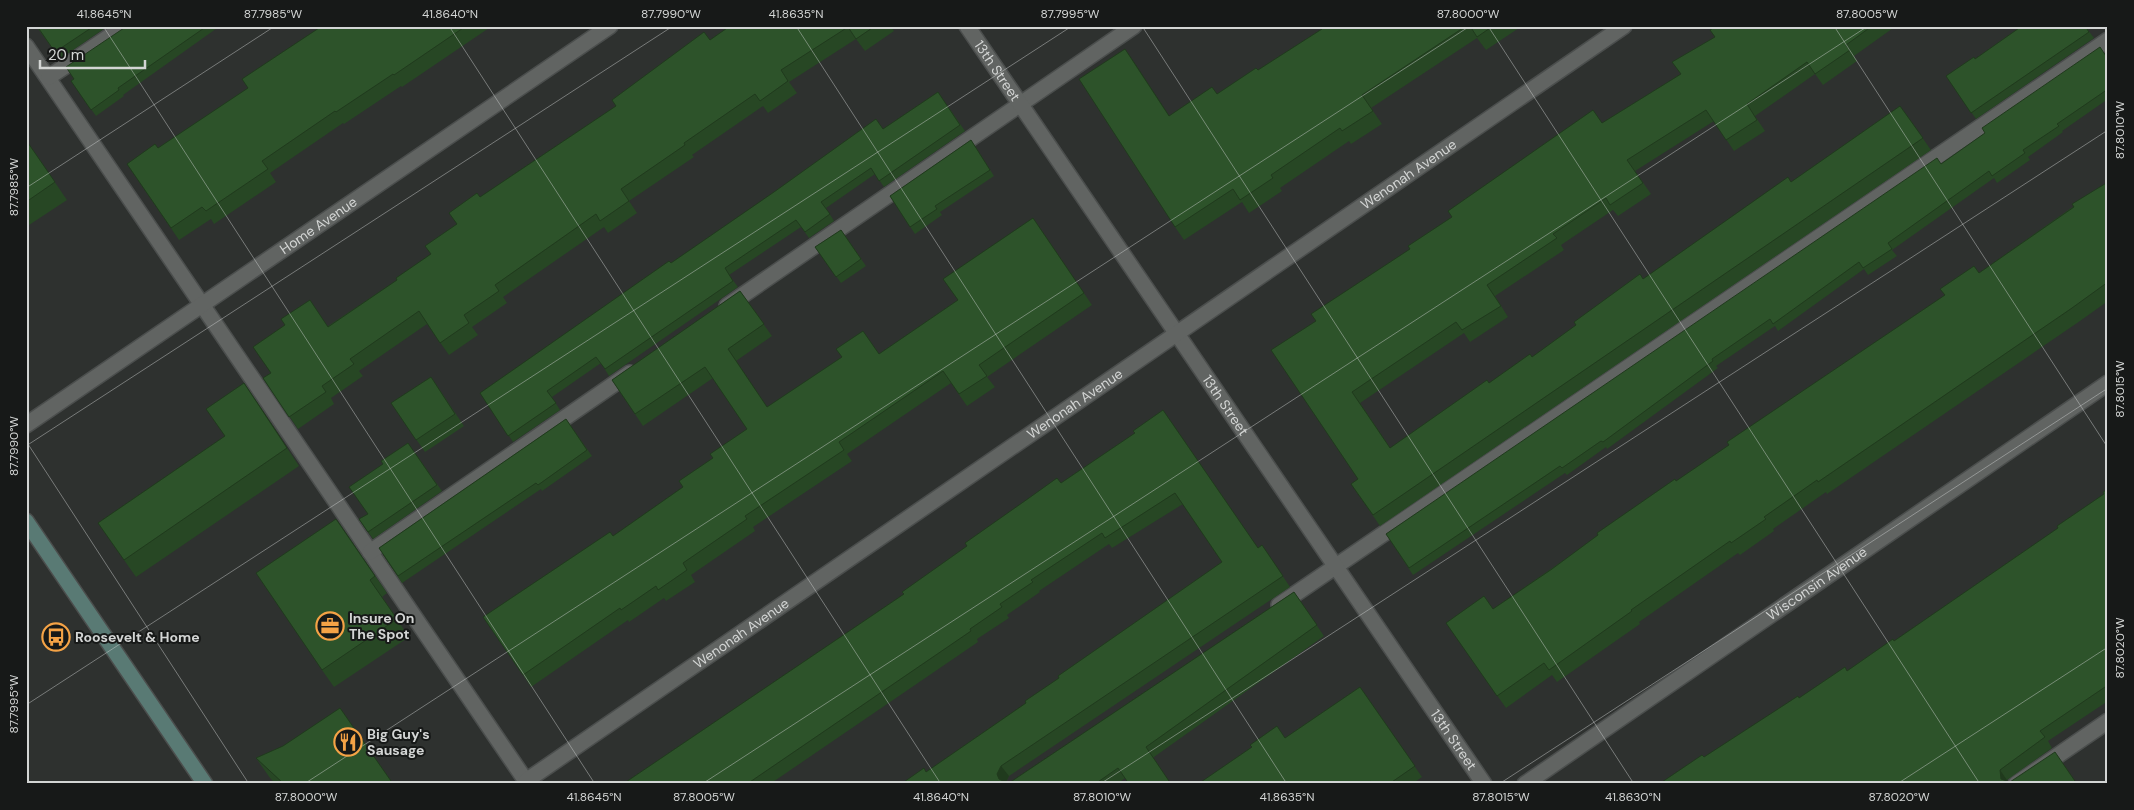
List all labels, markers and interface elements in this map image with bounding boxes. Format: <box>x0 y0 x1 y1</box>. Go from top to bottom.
text: 41.8645°N <box>76 6 132 22</box>
text: 87.7985°W <box>244 6 303 22</box>
text: 41.8640°N <box>422 6 478 22</box>
text: 87.7990°W <box>641 6 701 22</box>
text: 41.8635°N <box>768 6 824 22</box>
text: 87.7995°W <box>1041 6 1100 22</box>
text: 87.8000°W <box>1437 6 1500 22</box>
text: 87.8005°W <box>1836 6 1898 22</box>
street label: 13th Street <box>970 37 1024 104</box>
scale bar <box>40 38 145 70</box>
text: 20 m <box>48 45 84 65</box>
text: 87.8010°W <box>2112 101 2128 159</box>
street label: Wenonah Avenue <box>1357 135 1460 213</box>
text: 87.7985°W <box>6 157 22 216</box>
street label: Home Avenue <box>276 193 360 258</box>
text: 87.8015°W <box>2112 360 2128 418</box>
street label: Wenonah Avenue <box>1023 364 1126 443</box>
street label: 13th Street <box>1199 371 1253 439</box>
text: 87.7990°W <box>6 416 22 476</box>
street label: Wisconsin Avenue <box>1763 542 1870 624</box>
street label: Wenonah Avenue <box>690 594 792 672</box>
place label: Insure On The Spot <box>349 609 414 643</box>
office icon: Insure On The Spot <box>315 611 345 641</box>
text: 87.8020°W <box>2112 617 2128 679</box>
bus stop icon: Roosevelt & Home <box>41 622 71 652</box>
place label: Roosevelt & Home <box>75 628 200 646</box>
text: 87.7995°W <box>6 674 22 733</box>
street label: 13th Street <box>1427 706 1481 774</box>
place label: Big Guy's Sausage <box>367 725 430 759</box>
restaurant icon: Big Guy's Sausage <box>333 727 363 757</box>
text: 87.8000°W <box>275 789 338 805</box>
text: 41.8645°N <box>566 789 622 805</box>
text: 87.8005°W <box>673 789 735 805</box>
text: 41.8640°N <box>913 789 969 805</box>
text: 87.8010°W <box>1073 789 1131 805</box>
text: 41.8635°N <box>1259 789 1315 805</box>
text: 87.8015°W <box>1472 789 1530 805</box>
text: 41.8630°N <box>1605 789 1661 805</box>
text: 87.8020°W <box>1868 789 1930 805</box>

